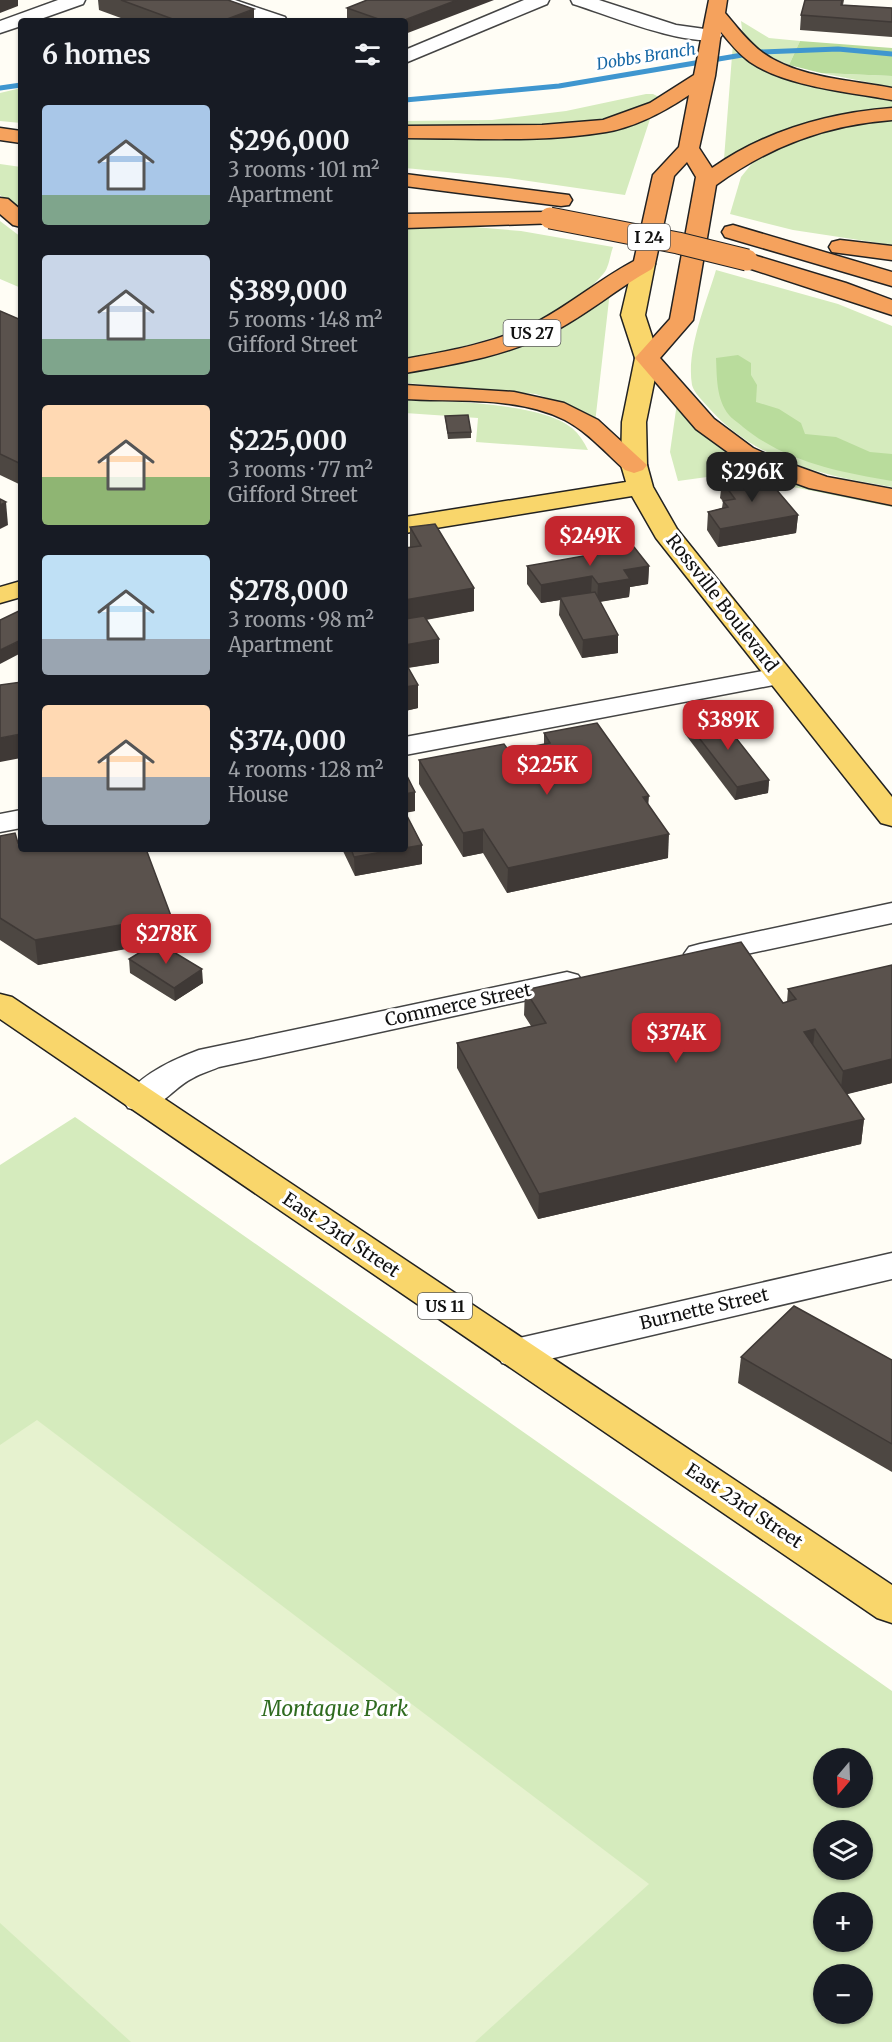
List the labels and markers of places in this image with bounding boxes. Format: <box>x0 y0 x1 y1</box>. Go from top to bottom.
pin: $296K <box>710 452 794 503</box>
pin: $249K <box>548 516 632 567</box>
pin: $389K <box>686 700 770 751</box>
pin: $225K <box>505 745 589 796</box>
pin: $278K <box>124 914 208 965</box>
pin: $374K <box>634 1013 718 1064</box>

